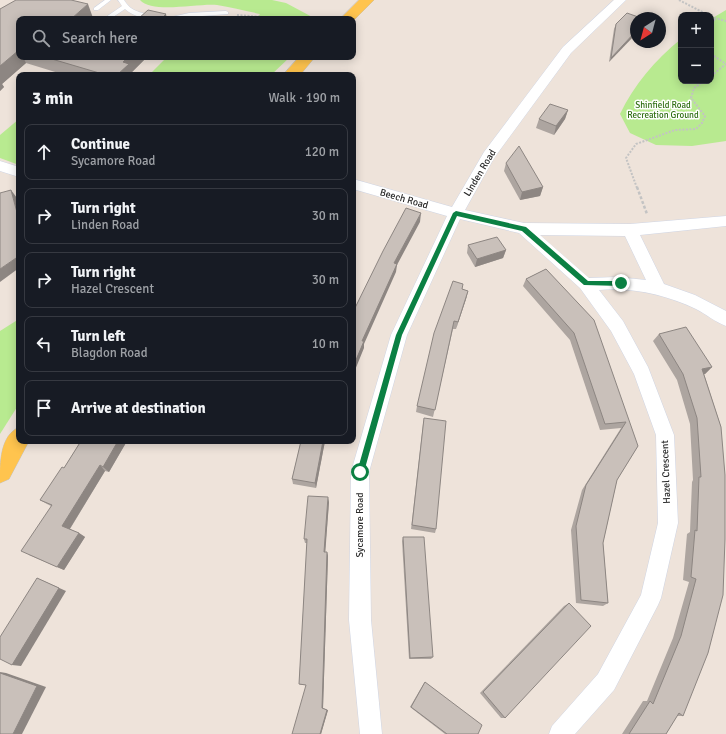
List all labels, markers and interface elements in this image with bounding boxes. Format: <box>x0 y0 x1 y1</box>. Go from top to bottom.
north arrow <box>630 12 666 48</box>
map controls <box>678 12 714 84</box>
button: + <box>678 12 714 48</box>
search box <box>16 16 356 60</box>
icon: search <box>30 27 52 49</box>
text: Search here <box>62 29 138 47</box>
button: − <box>678 48 714 84</box>
text: 3 min <box>32 88 73 109</box>
text: Walk · 190 m <box>269 90 340 106</box>
park label: Shinfield Road Recreation Ground <box>627 100 699 121</box>
text: Continue <box>71 135 130 153</box>
icon: ahead <box>33 141 55 163</box>
text: 120 m <box>305 144 339 160</box>
street label: Linden Road <box>461 147 499 199</box>
text: Sycamore Road <box>71 153 155 169</box>
street label: Beech Road <box>378 186 430 212</box>
text: Turn right <box>71 199 136 217</box>
icon: right <box>33 205 55 227</box>
text: 30 m <box>312 208 339 224</box>
text: Linden Road <box>71 217 139 233</box>
text: Turn right <box>71 263 136 281</box>
icon: right <box>33 269 55 291</box>
text: 30 m <box>312 272 339 288</box>
route end <box>612 274 630 292</box>
text: Hazel Crescent <box>71 281 154 297</box>
text: Turn left <box>71 327 125 345</box>
icon: left <box>33 333 55 355</box>
text: 10 m <box>312 336 339 352</box>
text: Blagdon Road <box>71 345 148 361</box>
icon: arrive <box>33 397 55 419</box>
text: Arrive at destination <box>71 399 206 417</box>
street label: Hazel Crescent <box>659 439 673 504</box>
route start <box>351 463 369 481</box>
street label: Sycamore Road <box>354 493 366 557</box>

